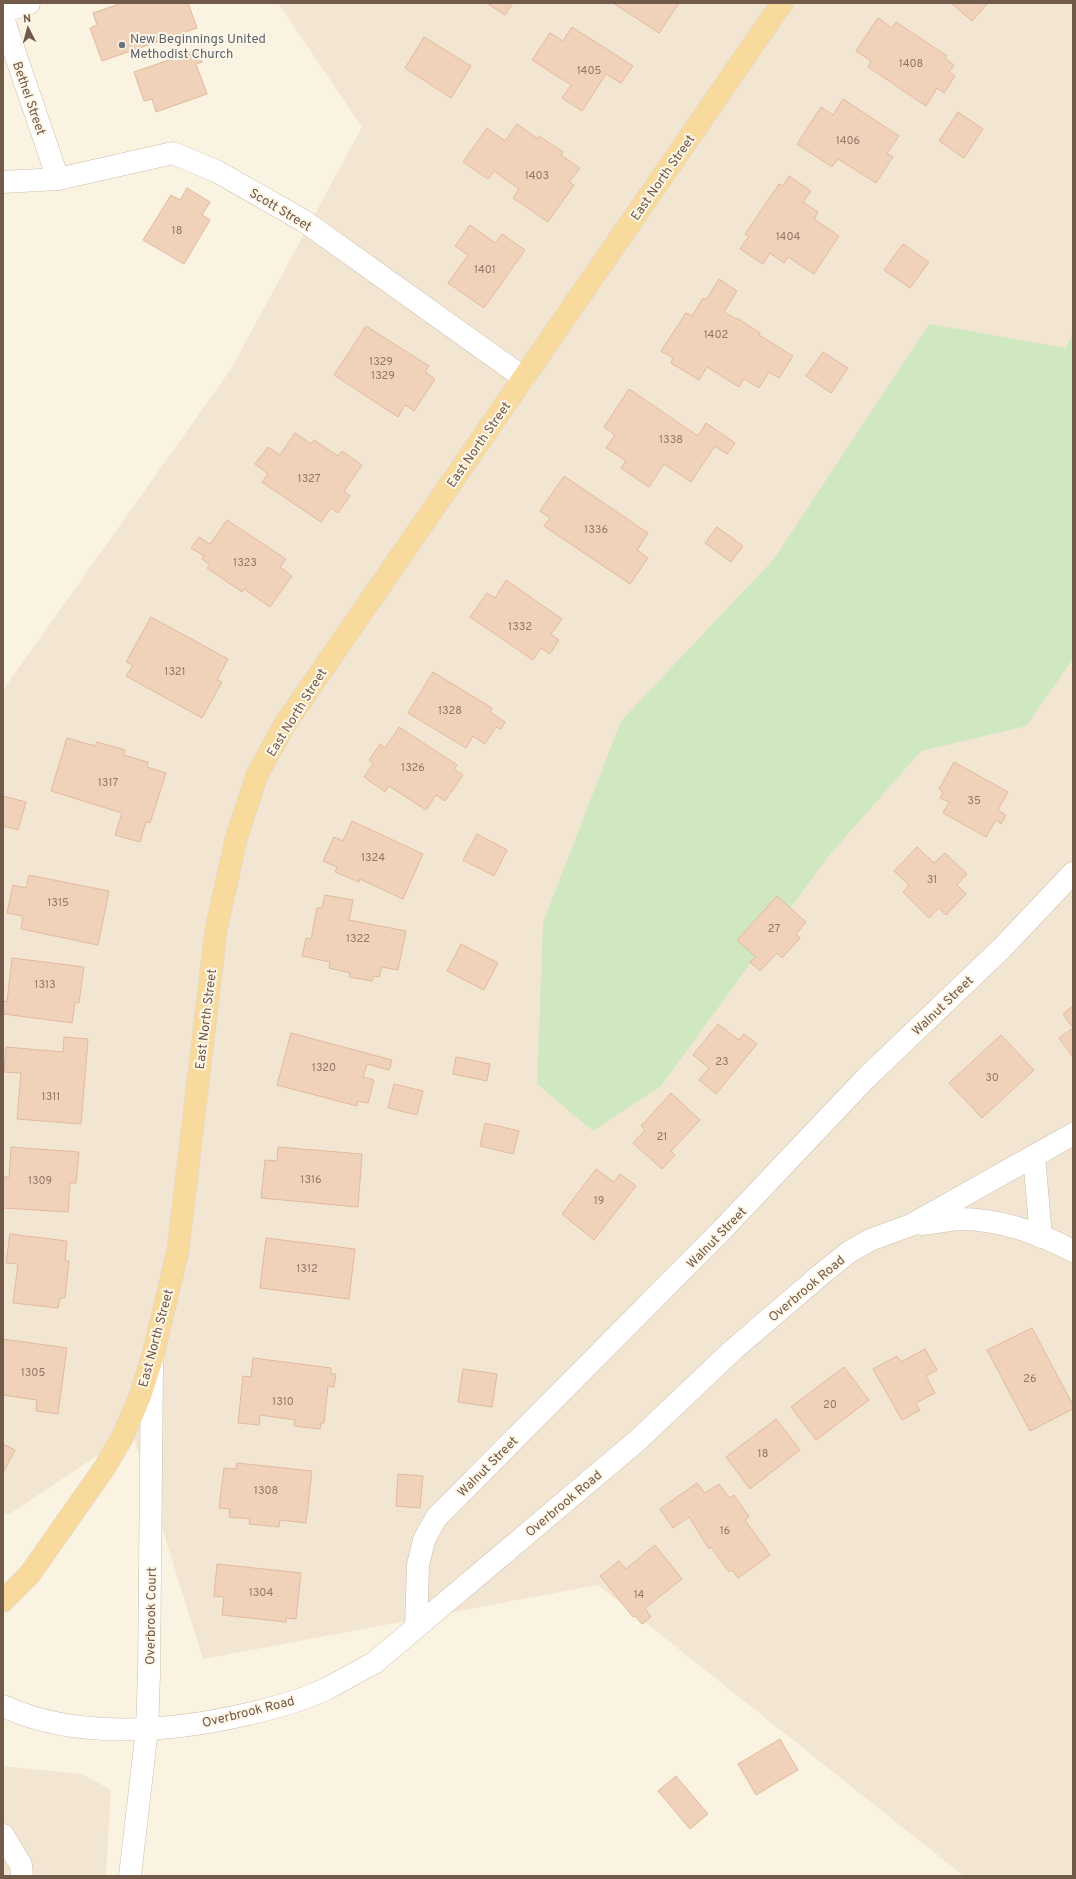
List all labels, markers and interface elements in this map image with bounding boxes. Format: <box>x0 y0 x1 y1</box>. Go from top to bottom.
north arrow <box>8 8 48 48</box>
text: N <box>22 12 32 26</box>
place label: New Beginnings United Methodist Church <box>130 32 266 63</box>
marker: New Beginnings United Methodist Church <box>117 40 127 50</box>
house number: 1408 <box>899 57 923 71</box>
street label: Bethel Street <box>8 60 48 138</box>
house number: 1405 <box>577 64 601 78</box>
street label: East North Street <box>628 132 699 224</box>
house number: 1406 <box>836 134 860 148</box>
house number: 1403 <box>525 169 549 183</box>
street label: Scott Street <box>246 186 314 236</box>
house number: 18 <box>172 224 182 238</box>
house number: 1404 <box>776 230 800 244</box>
house number: 1401 <box>474 263 496 277</box>
house number: 1402 <box>704 328 728 342</box>
house number: 1329 <box>369 355 393 369</box>
house number: 1329 <box>371 369 395 383</box>
street label: East North Street <box>444 399 515 491</box>
house number: 1338 <box>659 433 683 447</box>
house number: 1327 <box>298 472 321 486</box>
house number: 1336 <box>584 523 608 537</box>
house number: 1323 <box>233 556 257 570</box>
house number: 1332 <box>508 620 532 634</box>
house number: 1321 <box>164 665 186 679</box>
street label: East North Street <box>264 666 331 760</box>
house number: 1328 <box>438 704 462 718</box>
house number: 1326 <box>401 761 425 775</box>
house number: 1317 <box>98 776 119 790</box>
house number: 35 <box>967 794 981 808</box>
house number: 1324 <box>361 851 385 865</box>
house number: 31 <box>927 873 937 887</box>
house number: 1315 <box>47 896 69 910</box>
house number: 27 <box>768 922 780 936</box>
house number: 1322 <box>346 932 370 946</box>
street label: East North Street <box>193 968 221 1070</box>
street label: Walnut Street <box>909 973 978 1040</box>
house number: 1313 <box>34 978 56 992</box>
house number: 23 <box>715 1055 729 1069</box>
house number: 1320 <box>312 1061 336 1075</box>
house number: 30 <box>985 1071 999 1085</box>
house number: 1311 <box>42 1090 60 1104</box>
house number: 21 <box>657 1130 667 1144</box>
house number: 1316 <box>300 1173 322 1187</box>
house number: 1309 <box>28 1174 52 1188</box>
house number: 19 <box>594 1194 604 1208</box>
street label: Walnut Street <box>684 1204 751 1272</box>
street label: Overbrook Road <box>766 1253 849 1326</box>
house number: 1312 <box>296 1262 318 1276</box>
street label: East North Street <box>136 1288 178 1389</box>
house number: 1305 <box>21 1366 45 1380</box>
house number: 26 <box>1023 1372 1037 1386</box>
house number: 1310 <box>272 1395 294 1409</box>
house number: 20 <box>823 1398 837 1412</box>
street label: Walnut Street <box>455 1434 522 1501</box>
house number: 18 <box>758 1447 768 1461</box>
street label: Overbrook Road <box>523 1468 606 1541</box>
house number: 1308 <box>254 1484 278 1498</box>
house number: 16 <box>720 1524 730 1538</box>
street label: Overbrook Court <box>143 1567 161 1665</box>
house number: 1304 <box>249 1586 273 1600</box>
house number: 14 <box>634 1588 645 1602</box>
street label: Overbrook Road <box>201 1694 296 1732</box>

